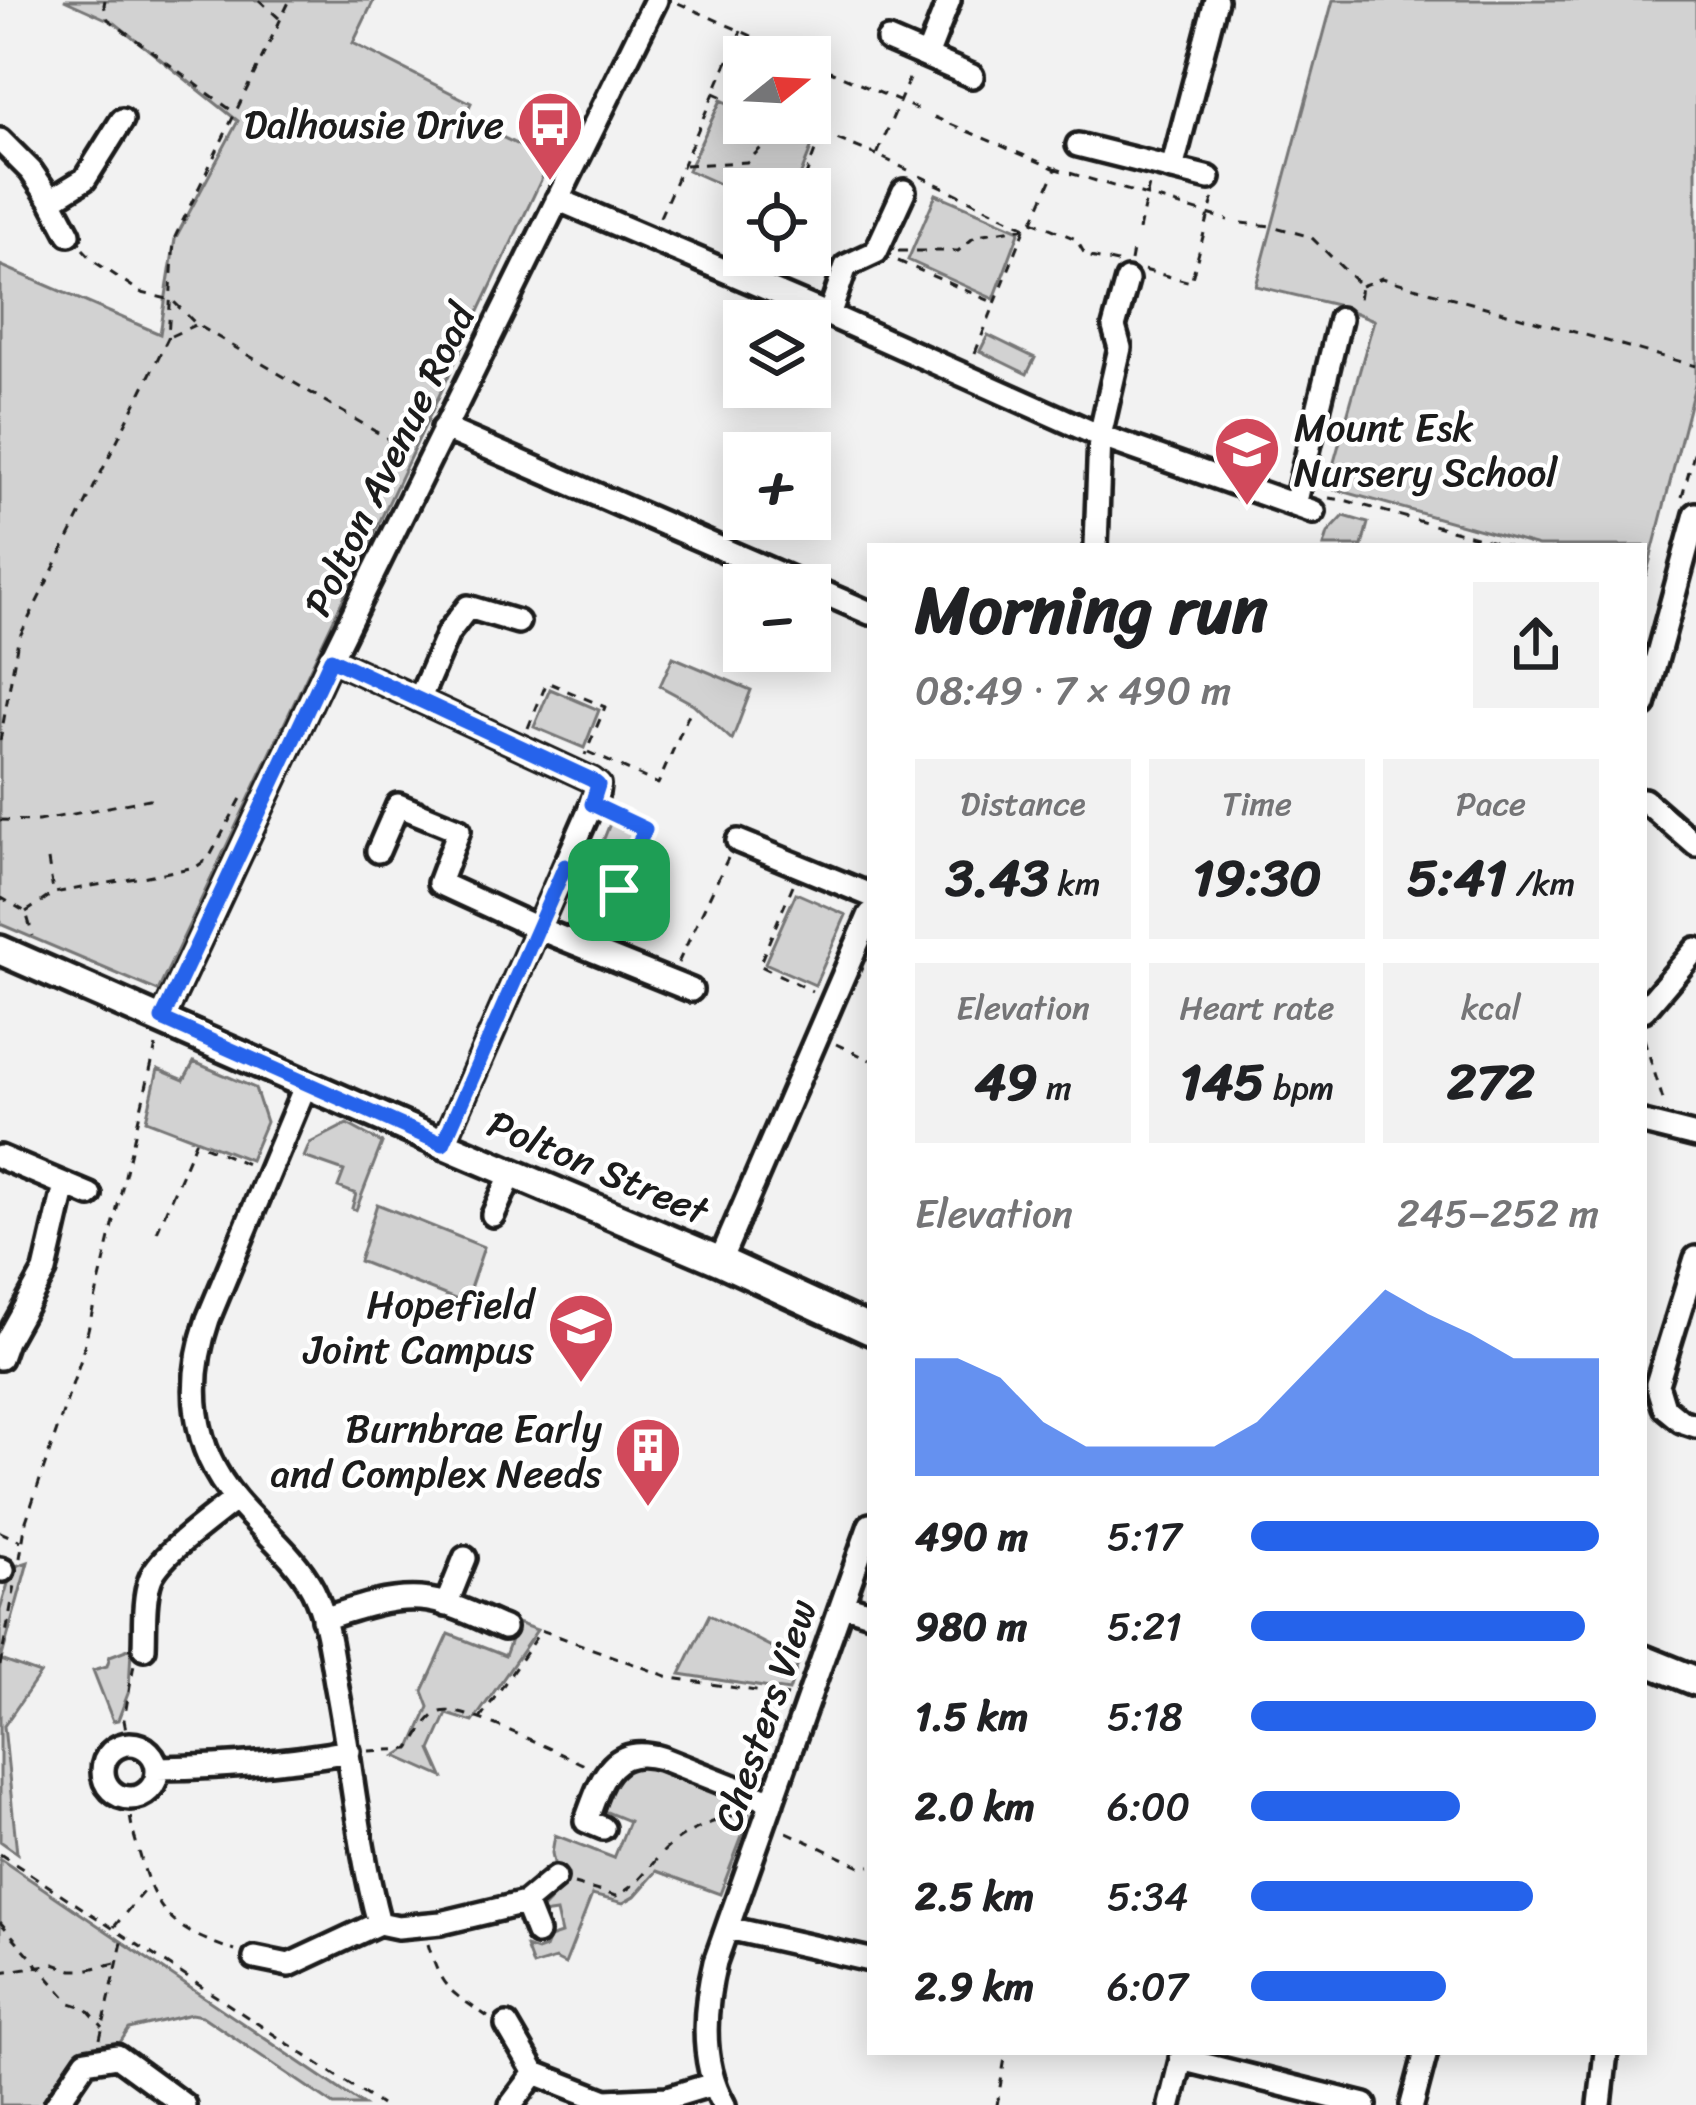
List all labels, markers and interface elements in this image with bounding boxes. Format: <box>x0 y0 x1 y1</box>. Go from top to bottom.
north arrow <box>723 36 831 144</box>
map controls <box>723 36 831 672</box>
bus stop icon: Dalhousie Drive <box>515 89 585 183</box>
place label: Dalhousie Drive <box>244 90 504 159</box>
button: locate <box>723 168 831 276</box>
street label: Polton Avenue Road <box>283 290 496 628</box>
button: layers <box>723 300 831 408</box>
place label: Mount Esk Nursery School <box>1294 393 1558 507</box>
school or university icon: Mount Esk Nursery School <box>1212 414 1282 508</box>
button: + <box>723 432 831 540</box>
text: Morning run <box>915 552 1268 669</box>
button: − <box>723 564 831 672</box>
button: share <box>1473 582 1599 708</box>
text: 08:49 · 7 × 490 m <box>915 656 1231 725</box>
text: Distance <box>960 775 1086 833</box>
text: Time <box>1222 775 1292 833</box>
text: Pace <box>1456 775 1526 833</box>
text: 3.43 <box>946 833 1049 923</box>
text: 19:30 <box>1193 833 1321 923</box>
text: 5:41 <box>1407 833 1507 923</box>
pin <box>568 839 670 941</box>
text: km <box>1049 855 1100 913</box>
text: /km <box>1507 855 1575 913</box>
icon: arrive <box>586 857 652 923</box>
text: Elevation <box>956 979 1090 1037</box>
text: Heart rate <box>1180 979 1334 1037</box>
text: kcal <box>1461 979 1521 1037</box>
text: 49 <box>974 1037 1038 1127</box>
text: 145 <box>1180 1037 1265 1127</box>
text: 272 <box>1447 1037 1535 1127</box>
text: m <box>1038 1059 1072 1117</box>
text: bpm <box>1265 1059 1334 1117</box>
street label: Polton Street <box>476 1089 721 1245</box>
text: Elevation <box>915 1179 1073 1248</box>
text: 245–252 m <box>1397 1179 1599 1248</box>
place label: Hopefield Joint Campus <box>302 1270 536 1384</box>
school or university icon: Hopefield Joint Campus <box>546 1291 616 1385</box>
place label: Burnbrae Early and Complex Needs <box>270 1394 603 1508</box>
building icon: Burnbrae Early and Complex Needs <box>613 1415 683 1509</box>
text: 490 m <box>915 1502 1028 1571</box>
text: 5:17 <box>1107 1502 1182 1571</box>
street label: Chesters View <box>693 1590 837 1840</box>
text: 980 m <box>915 1592 1027 1661</box>
text: 5:21 <box>1107 1592 1182 1661</box>
text: 1.5 km <box>915 1682 1028 1751</box>
text: 5:18 <box>1107 1682 1183 1751</box>
text: 2.0 km <box>915 1772 1035 1841</box>
text: 6:00 <box>1107 1772 1190 1841</box>
text: 2.5 km <box>915 1862 1034 1931</box>
text: 5:34 <box>1107 1862 1188 1931</box>
text: 2.9 km <box>915 1952 1034 2021</box>
text: 6:07 <box>1107 1952 1188 2021</box>

